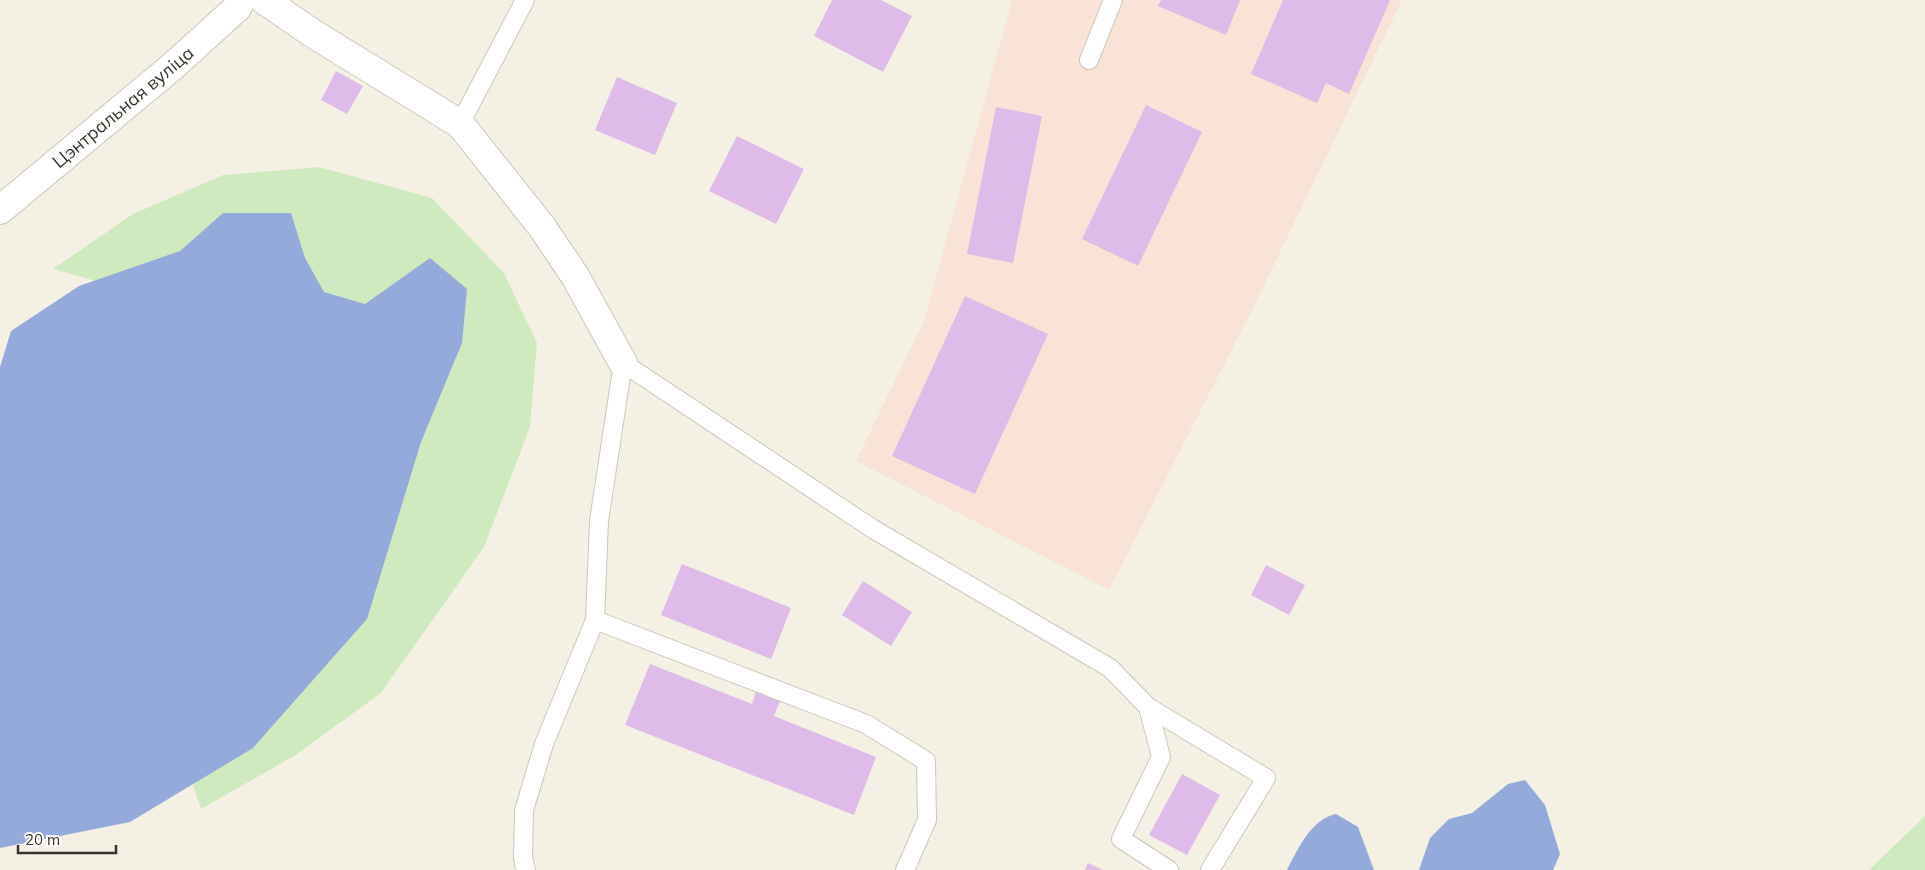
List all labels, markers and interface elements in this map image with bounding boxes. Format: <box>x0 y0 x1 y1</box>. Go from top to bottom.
street label: Цэнтральная вуліца <box>48 41 198 173</box>
scale bar <box>18 822 115 854</box>
text: 20 m <box>25 830 60 849</box>

